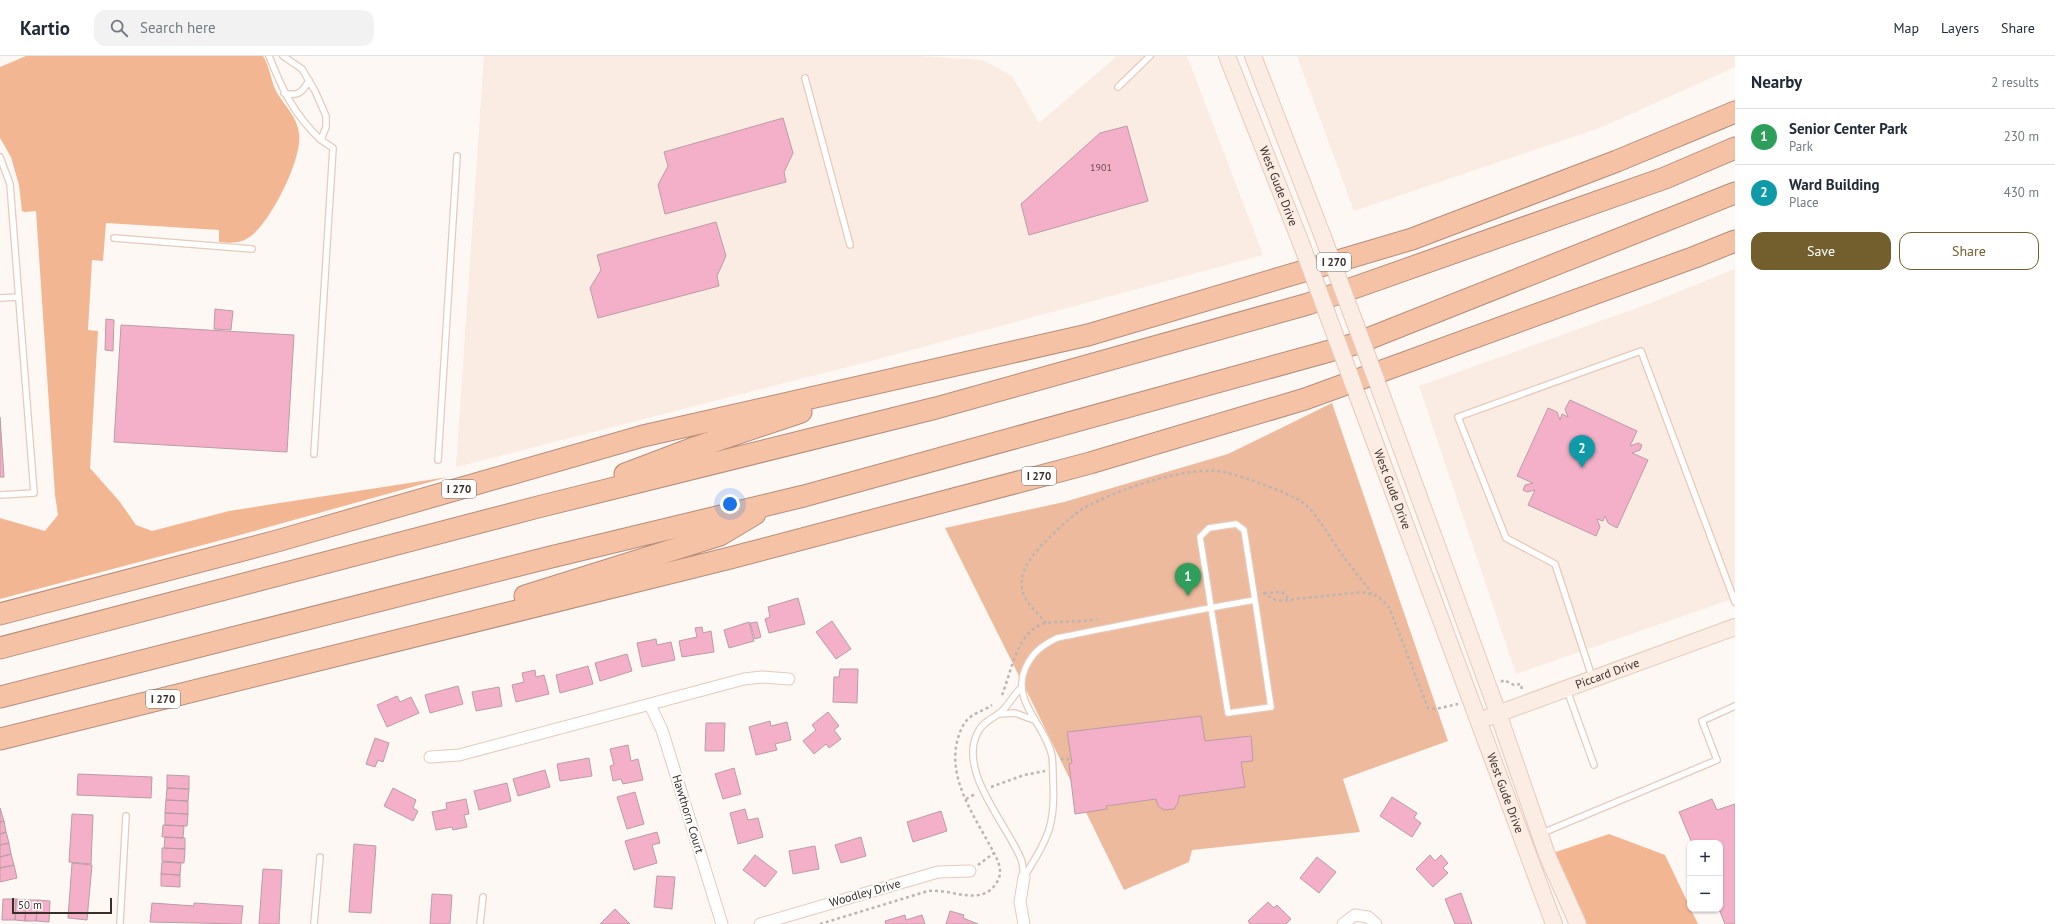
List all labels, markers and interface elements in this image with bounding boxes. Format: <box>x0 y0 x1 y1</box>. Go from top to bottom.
search box <box>94 10 374 46</box>
text: Kartio <box>20 16 70 40</box>
icon: search <box>108 17 130 39</box>
text: Search here <box>140 18 216 37</box>
text: Map <box>1893 19 1919 37</box>
text: Layers <box>1941 19 1979 37</box>
text: Share <box>2001 19 2035 37</box>
text: Nearby <box>1751 71 1802 93</box>
text: 2 results <box>1991 74 2039 91</box>
text: Senior Center Park <box>1789 119 1907 138</box>
text: 1 <box>1760 128 1768 145</box>
text: 230 m <box>2004 128 2039 145</box>
text: Park <box>1789 138 1813 155</box>
street label: West Gude Drive <box>1256 144 1301 228</box>
house number: 1901 <box>1090 161 1112 174</box>
text: Ward Building <box>1789 175 1880 194</box>
text: 2 <box>1760 184 1768 201</box>
text: 430 m <box>2004 184 2039 201</box>
text: Place <box>1789 194 1819 211</box>
button: Save <box>1751 232 1891 270</box>
button: Share <box>1899 232 2039 270</box>
road number: I 270 <box>1317 253 1351 271</box>
pin: 2 <box>1569 435 1595 468</box>
street label: West Gude Drive <box>1371 447 1415 531</box>
road number: I 270 <box>1022 467 1056 485</box>
road number: I 270 <box>442 480 476 498</box>
your location <box>720 494 740 514</box>
pin: 1 <box>1175 563 1201 596</box>
street label: Piccard Drive <box>1573 655 1641 692</box>
road number: I 270 <box>146 690 180 708</box>
street label: West Gude Drive <box>1484 751 1527 835</box>
street label: Hawthorn Court <box>669 773 708 855</box>
map controls <box>1687 840 1723 912</box>
button: + <box>1687 840 1723 876</box>
street label: Woodley Drive <box>828 875 902 910</box>
button: − <box>1687 876 1723 912</box>
scale bar <box>12 896 112 915</box>
text: 50 m <box>18 898 42 912</box>

